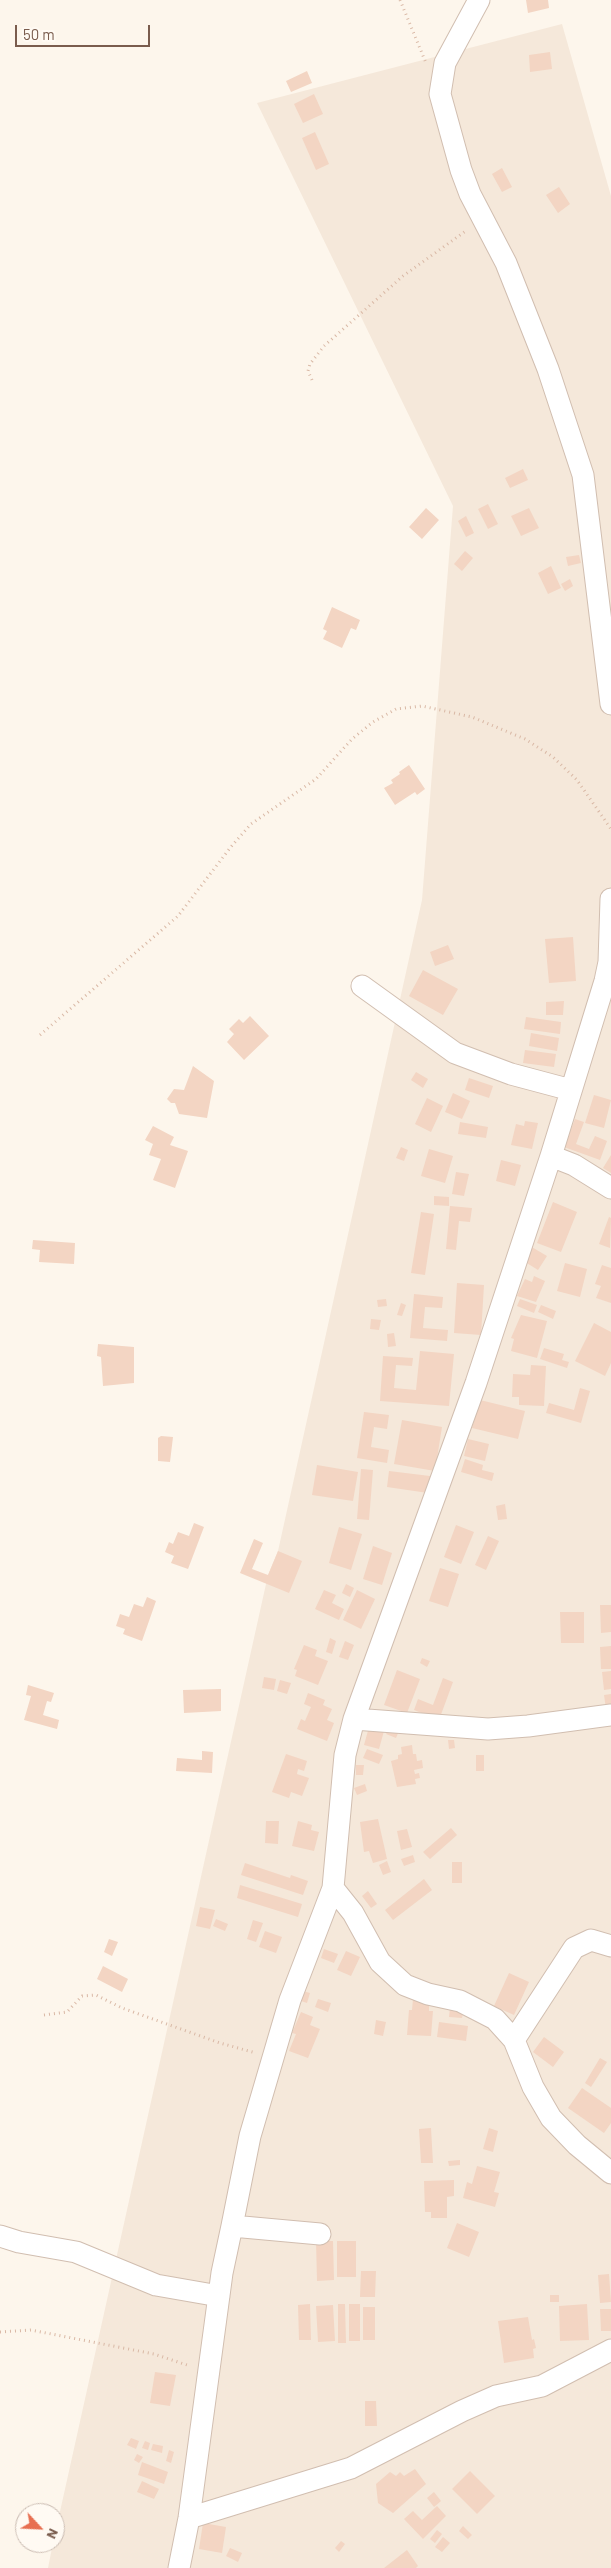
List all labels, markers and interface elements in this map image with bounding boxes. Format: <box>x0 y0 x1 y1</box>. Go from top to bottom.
scale bar <box>18 15 152 47</box>
text: 50 m <box>23 25 55 43</box>
north arrow <box>15 2503 65 2553</box>
text: N <box>43 2526 63 2542</box>

